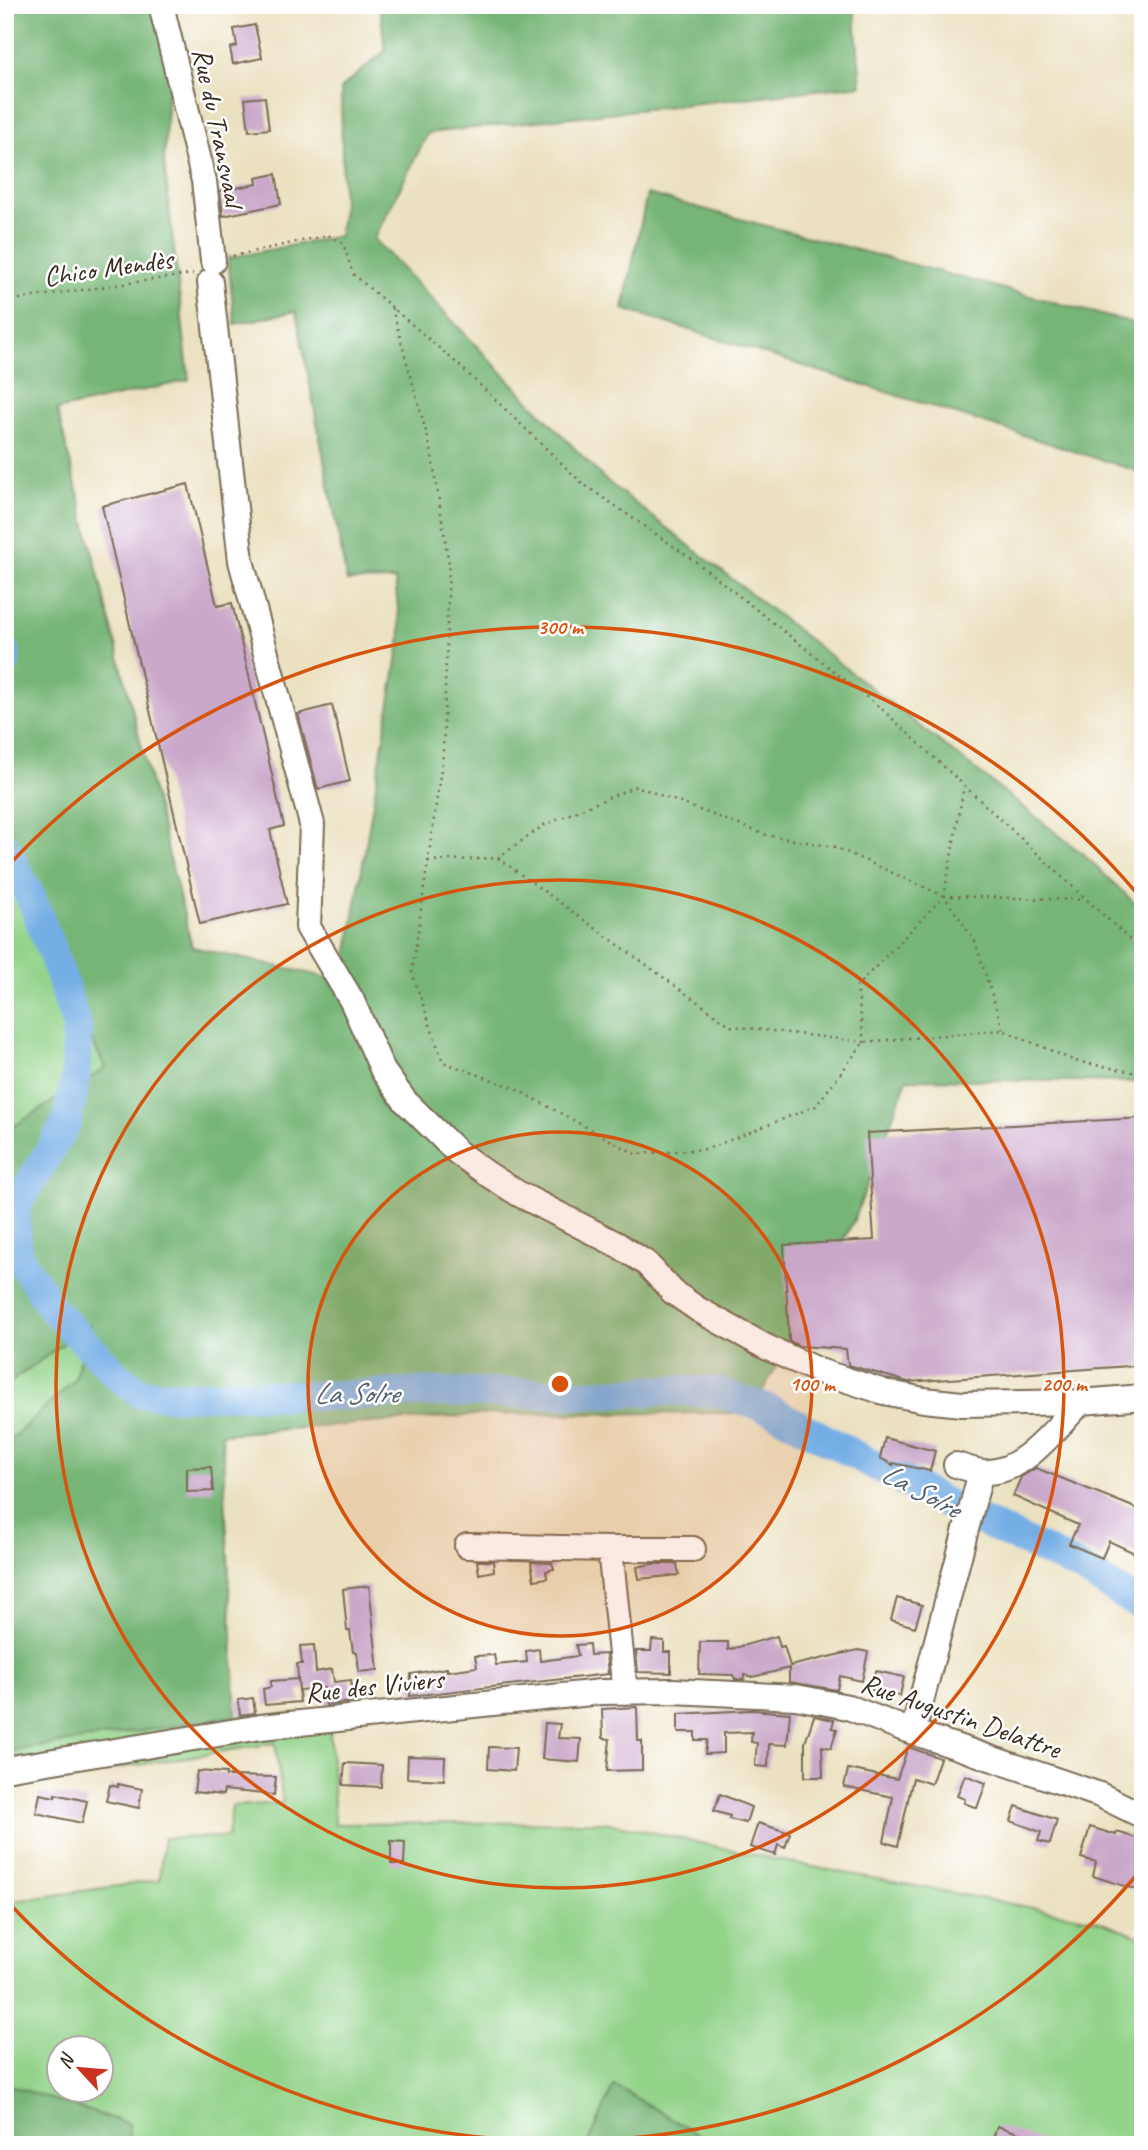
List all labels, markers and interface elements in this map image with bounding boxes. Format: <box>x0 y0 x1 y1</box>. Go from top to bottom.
street label: Rue du Transvaal <box>185 45 253 215</box>
street label: Chico Mendès <box>42 241 177 294</box>
text: 300 m <box>537 614 585 640</box>
text: 100 m <box>789 1371 837 1397</box>
text: 200 m <box>1041 1371 1089 1397</box>
centre of rings <box>548 1372 572 1396</box>
water label: La Solre <box>314 1374 402 1412</box>
water label: La Solre <box>875 1454 971 1528</box>
street label: Rue des Viviers <box>303 1661 447 1710</box>
street label: Rue Augustin Delattre <box>857 1665 1067 1767</box>
north arrow <box>46 2035 116 2104</box>
text: N <box>52 2049 80 2073</box>

